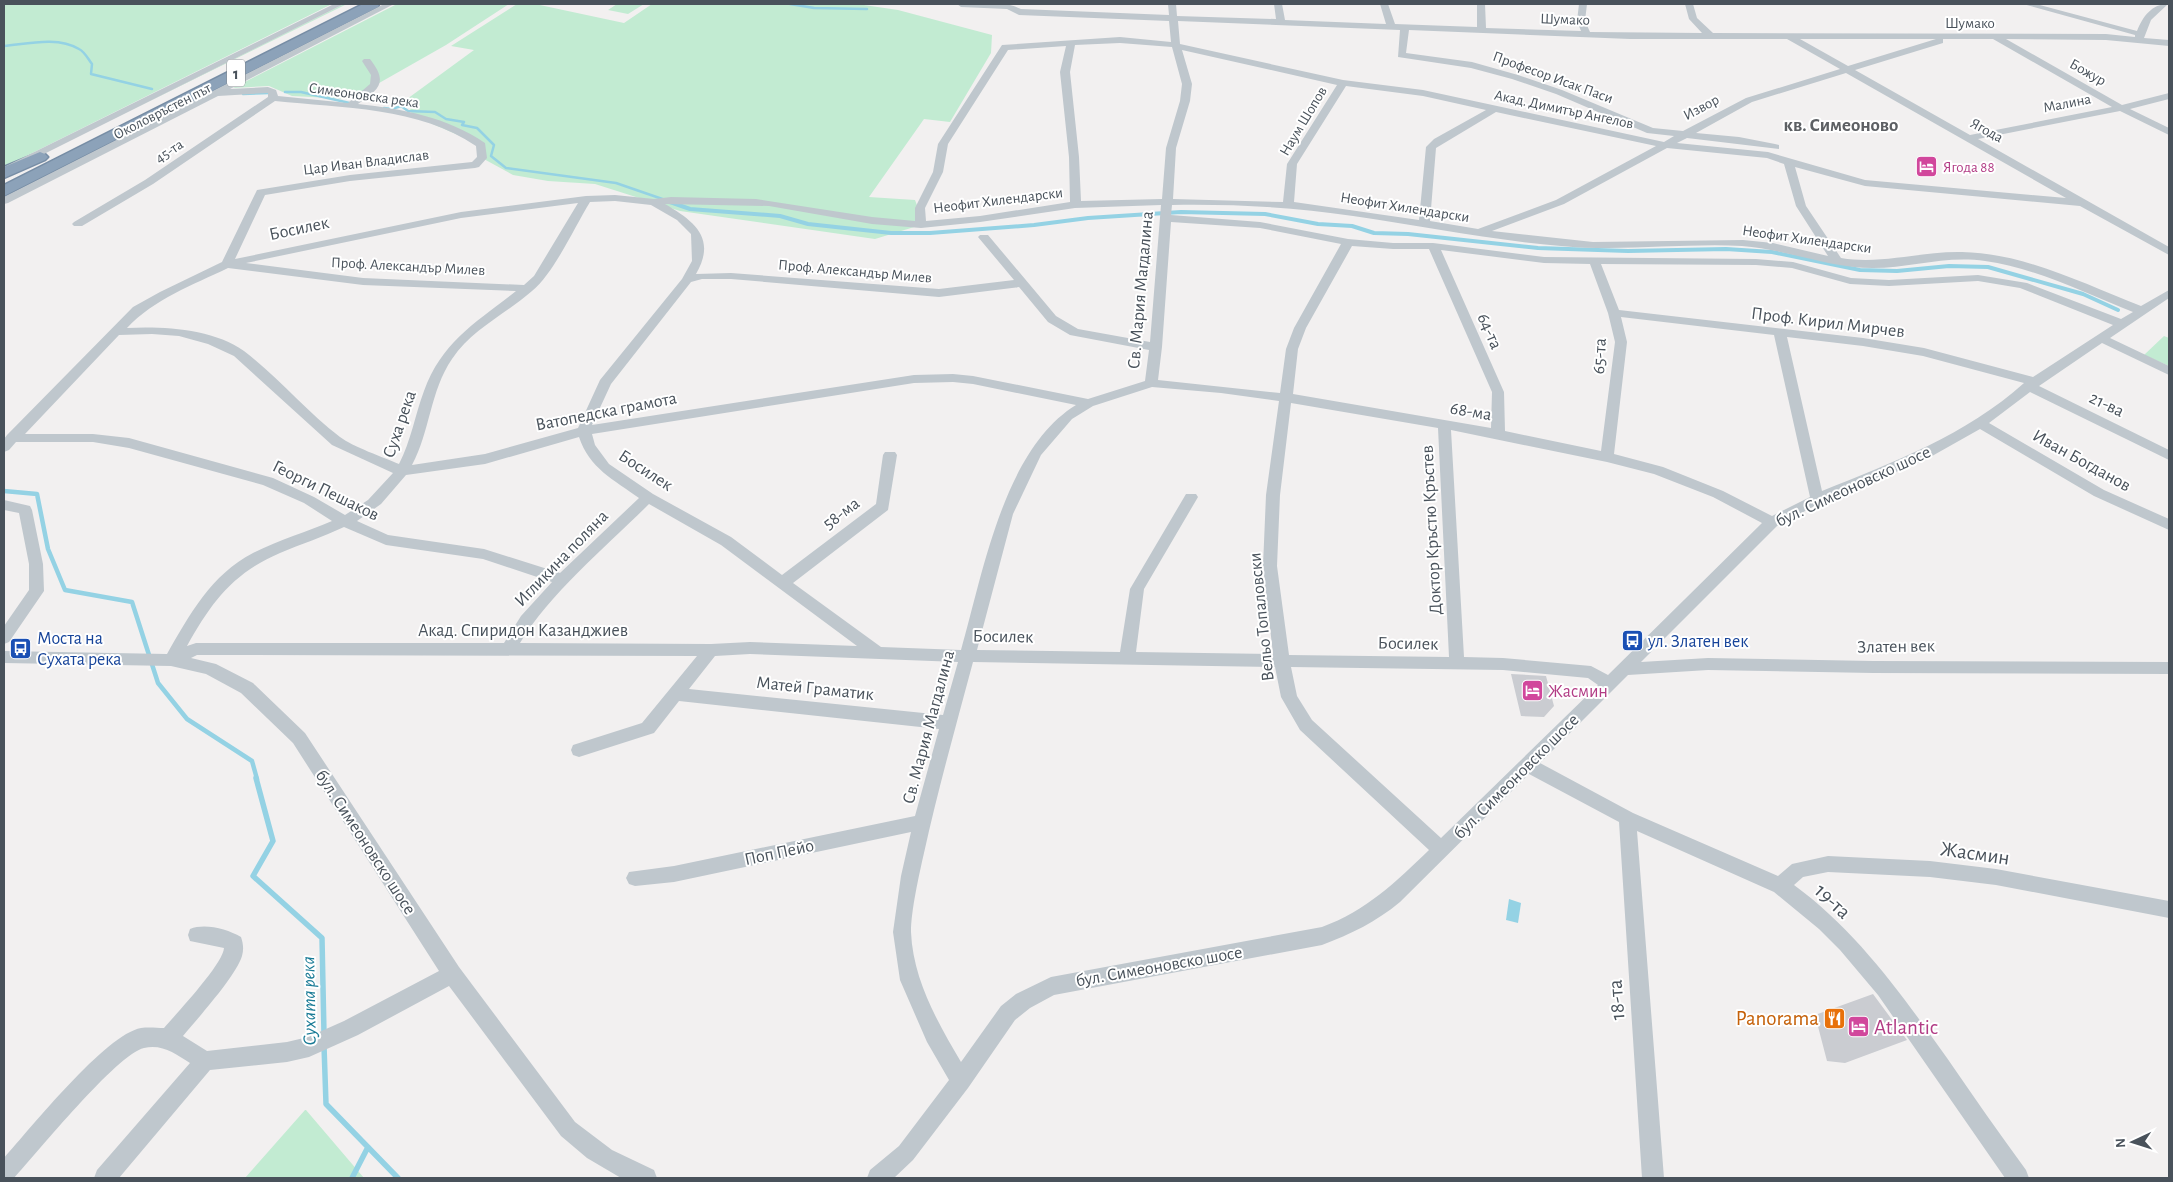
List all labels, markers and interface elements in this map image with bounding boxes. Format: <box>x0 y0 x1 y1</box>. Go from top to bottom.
street label: Шумако <box>1540 11 1590 28</box>
street label: Шумако <box>1945 16 1995 31</box>
street label: Професор Исак Паси <box>1491 49 1615 106</box>
street label: Божур <box>2067 56 2109 89</box>
road number: 1 <box>227 59 245 86</box>
street label: Околовръстен път <box>111 80 214 143</box>
street label: Симеоновска река <box>308 80 420 111</box>
street label: Наум Шопов <box>1277 84 1330 158</box>
street label: Акад. Димитър Ангелов <box>1493 87 1635 132</box>
street label: Малина <box>2042 91 2092 115</box>
street label: Извор <box>1681 92 1722 123</box>
street label: Ягода <box>1968 115 2006 146</box>
district label: кв. Симеоново <box>1784 116 1898 135</box>
street label: 45-та <box>153 137 186 166</box>
street label: Цар Иван Владислав <box>302 147 430 178</box>
hotel icon: Ягода 88 <box>1915 155 1939 179</box>
place label: Ягода 88 <box>1943 160 1995 175</box>
street label: Неофит Хилендарски <box>932 185 1064 216</box>
street label: Неофит Хилендарски <box>1339 190 1471 225</box>
street label: Св. Мария Магдалина <box>1125 210 1157 370</box>
street label: Босилек <box>268 214 331 244</box>
street label: Неофит Хилендарски <box>1741 223 1873 256</box>
street label: Проф. Александър Милев <box>330 255 486 278</box>
street label: Проф. Александър Милев <box>777 257 933 286</box>
street label: Проф. Кирил Мирчев <box>1750 305 1906 341</box>
street label: 64-та <box>1473 311 1505 352</box>
street label: 65-та <box>1590 337 1610 375</box>
street label: Суха река <box>380 388 420 460</box>
street label: Ватопедска грамота <box>534 389 678 435</box>
street label: 21-ва <box>2086 389 2127 421</box>
street label: 68-ма <box>1449 399 1493 424</box>
street label: Иван Богданов <box>2029 427 2134 495</box>
street label: бул. Симеоновско шосе <box>1773 442 1934 531</box>
street label: Доктор Кръстю Кръстев <box>1419 445 1445 615</box>
street label: Босилек <box>615 447 676 495</box>
street label: Георги Пешаков <box>269 457 382 524</box>
street label: 58-ма <box>820 494 863 533</box>
street label: Игликина поляна <box>511 507 612 610</box>
street label: Вельо Топаловски <box>1246 552 1278 682</box>
street label: Акад. Спиридон Казанджиев <box>418 622 628 640</box>
street label: Босилек <box>973 627 1034 647</box>
bus stop icon: ул. Златен век <box>1620 629 1644 653</box>
place label: Моста на Сухата река <box>37 630 121 669</box>
place label: ул. Златен век <box>1647 633 1749 651</box>
street label: Босилек <box>1378 634 1439 654</box>
bus stop icon: Моста на Сухата река <box>9 636 33 660</box>
street label: Златен век <box>1857 637 1936 657</box>
street label: Св. Мария Магдалина <box>900 648 958 806</box>
street label: Матей Граматик <box>755 674 875 704</box>
hotel icon: Жасмин <box>1520 679 1544 703</box>
place label: Жасмин <box>1548 683 1608 701</box>
street label: бул. Симеоновско шосе <box>1450 710 1583 843</box>
street label: бул. Симеоновско шосе <box>312 766 420 918</box>
street label: Поп Пейо <box>743 837 816 869</box>
street label: Жасмин <box>1939 838 2011 869</box>
street label: 19-та <box>1811 880 1855 923</box>
street label: бул. Симеоновско шосе <box>1074 942 1244 991</box>
water label: Сухата река <box>299 956 320 1046</box>
street label: 18-та <box>1605 978 1628 1021</box>
restaurant icon: Panorama <box>1823 1006 1847 1030</box>
place label: Panorama <box>1736 1008 1819 1029</box>
hotel icon: Atlantic <box>1846 1015 1870 1039</box>
place label: Atlantic <box>1874 1017 1938 1038</box>
north arrow <box>2108 1117 2158 1167</box>
text: N <box>2114 1137 2128 1148</box>

